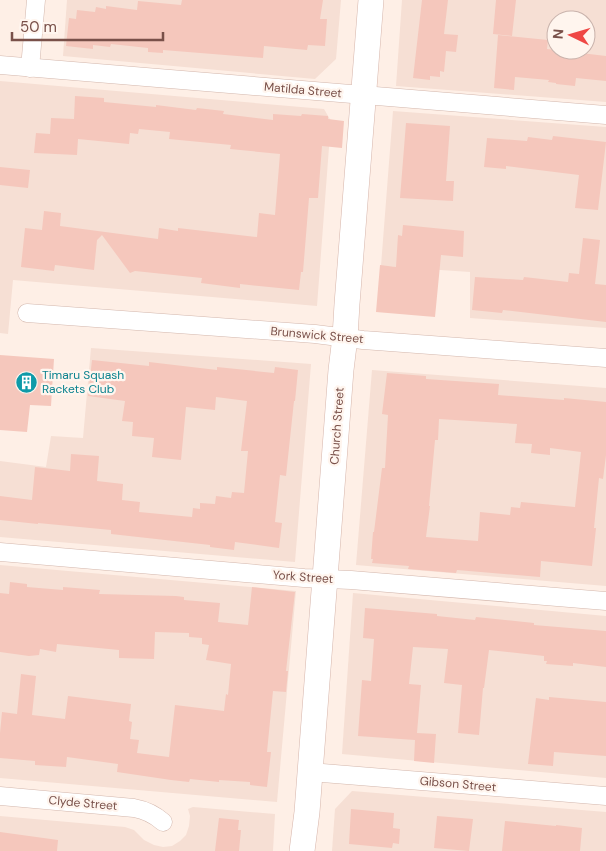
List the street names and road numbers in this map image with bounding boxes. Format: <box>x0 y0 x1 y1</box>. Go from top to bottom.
street label: Matilda Street <box>263 79 343 101</box>
street label: Brunswick Street <box>270 323 365 347</box>
street label: Church Street <box>326 386 348 465</box>
street label: York Street <box>272 567 334 587</box>
street label: Gibson Street <box>419 773 497 795</box>
street label: Clyde Street <box>48 792 118 814</box>

